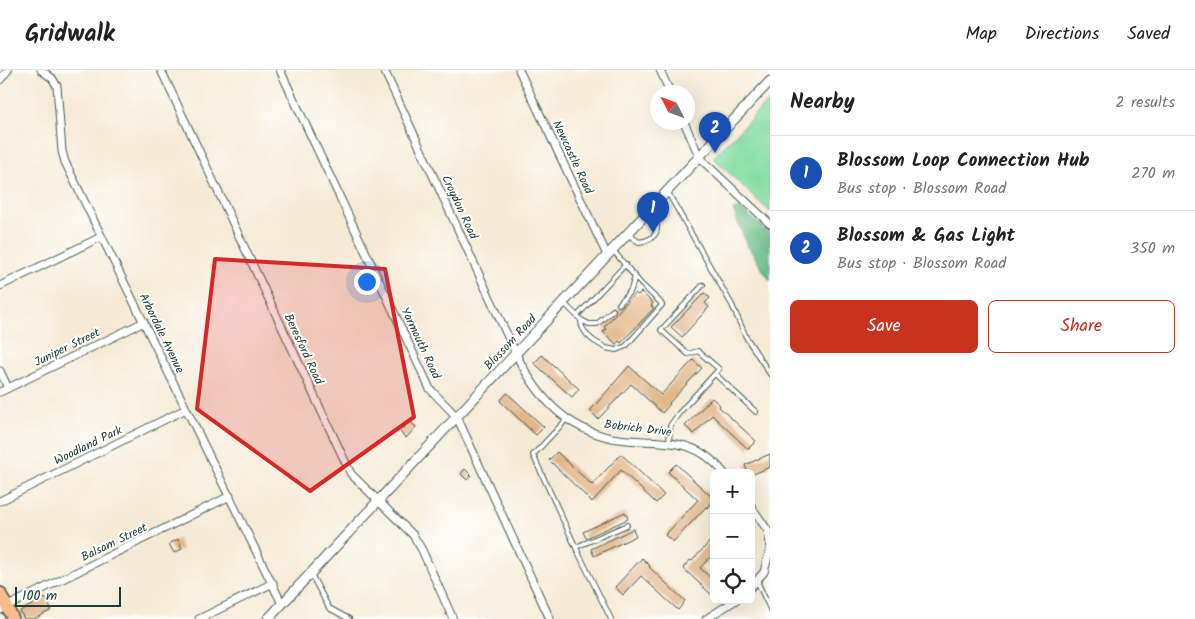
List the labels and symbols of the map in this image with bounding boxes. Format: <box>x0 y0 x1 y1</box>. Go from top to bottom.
north arrow <box>650 85 695 130</box>
pin: 2 <box>699 112 731 153</box>
street label: Newcastle Road <box>547 117 598 198</box>
street label: Croydon Road <box>436 172 483 243</box>
pin: 1 <box>637 192 669 233</box>
your location <box>354 269 380 295</box>
street label: Arbordale Avenue <box>134 290 189 377</box>
street label: Yarmouth Road <box>396 304 446 383</box>
street label: Blossom Road <box>480 309 542 374</box>
street label: Beresford Road <box>279 311 329 389</box>
street label: Juniper Street <box>31 323 104 372</box>
street label: Bobrich Drive <box>603 415 673 442</box>
street label: Woodland Park <box>51 421 126 470</box>
street label: Balsam Street <box>78 518 151 567</box>
scale bar <box>15 584 121 607</box>

